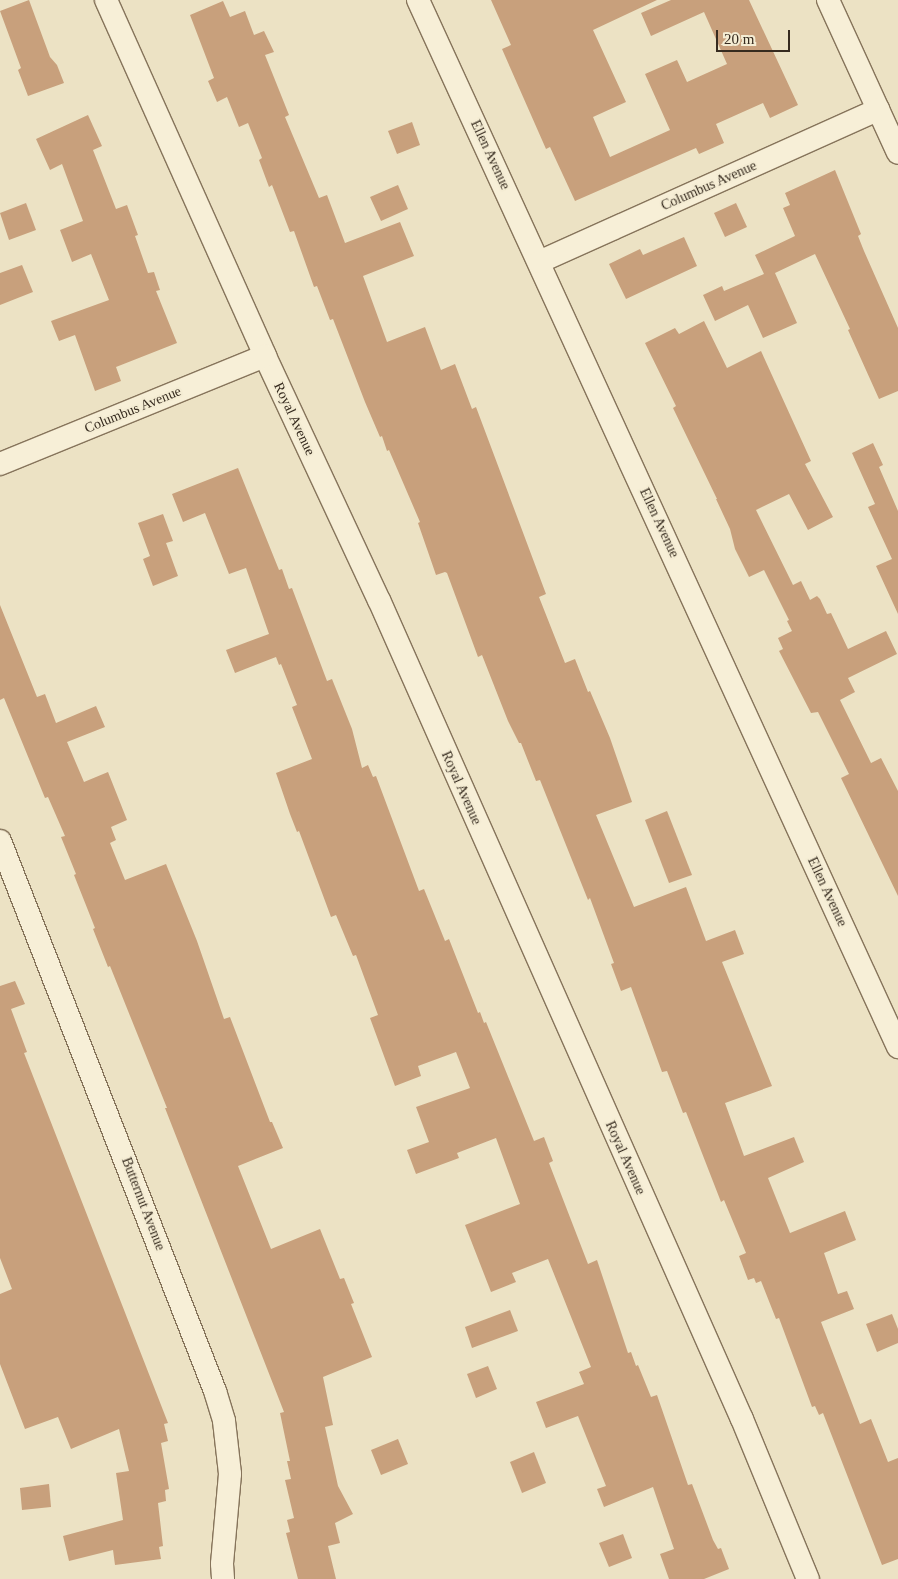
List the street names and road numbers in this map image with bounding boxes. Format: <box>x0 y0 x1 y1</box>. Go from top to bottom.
street label: Ellen Avenue <box>466 117 514 193</box>
street label: Columbus Avenue <box>658 157 760 215</box>
street label: Royal Avenue <box>270 379 318 459</box>
street label: Columbus Avenue <box>82 383 184 437</box>
street label: Ellen Avenue <box>635 485 683 561</box>
street label: Royal Avenue <box>437 748 485 828</box>
street label: Ellen Avenue <box>803 854 851 930</box>
street label: Royal Avenue <box>601 1118 649 1198</box>
street label: Butternut Avenue <box>117 1155 169 1253</box>

